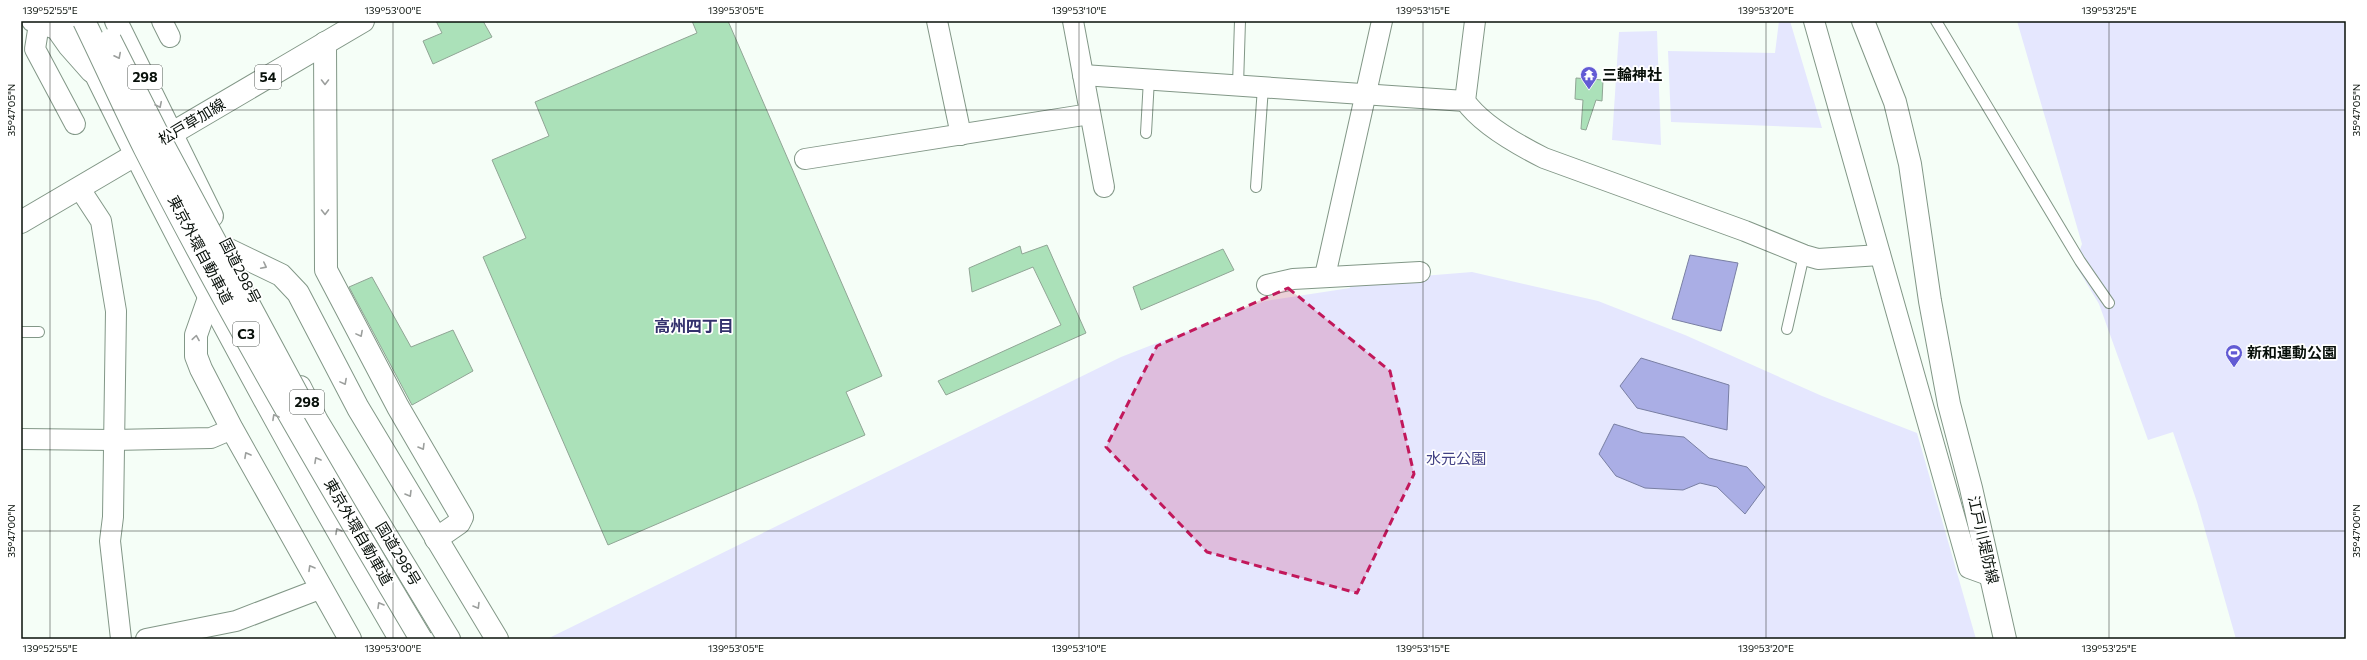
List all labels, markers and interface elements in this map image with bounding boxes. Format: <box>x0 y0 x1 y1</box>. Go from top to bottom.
text: 139°52'55"E <box>22 4 78 16</box>
text: 139°53'00"E <box>365 4 422 16</box>
text: 139°53'05"E <box>708 4 764 16</box>
text: 139°53'10"E <box>1052 4 1106 16</box>
text: 139°53'15"E <box>1396 4 1450 16</box>
text: 139°53'20"E <box>1738 4 1794 16</box>
text: 139°53'25"E <box>2081 4 2137 16</box>
one-way arrow <box>113 52 120 59</box>
road number: 298 <box>128 65 162 89</box>
road number: 54 <box>255 65 281 89</box>
temple icon: 三輪神社 <box>1579 65 1599 90</box>
place label: 三輪神社 <box>1602 65 1662 83</box>
one-way arrow <box>321 79 329 85</box>
text: 35°47'05"N <box>5 84 17 136</box>
text: 35°47'05"N <box>2350 84 2362 136</box>
street label: 松戸草加線 <box>155 94 228 148</box>
one-way arrow <box>154 101 162 109</box>
street label: 東京外環自動車道 <box>165 192 237 307</box>
one-way arrow <box>321 209 329 215</box>
street label: 国道298号 <box>217 235 265 306</box>
one-way arrow <box>260 262 268 269</box>
district label: 高州四丁目 <box>654 316 734 335</box>
road number: C3 <box>233 322 259 346</box>
one-way arrow <box>355 329 362 337</box>
one-way arrow <box>191 335 200 341</box>
sports icon: 新和運動公園 <box>2224 343 2244 368</box>
place label: 新和運動公園 <box>2247 343 2337 361</box>
one-way arrow <box>340 378 347 385</box>
road number: 298 <box>290 390 324 414</box>
one-way arrow <box>272 414 279 421</box>
one-way arrow <box>418 443 425 450</box>
park label: 水元公園 <box>1426 449 1486 467</box>
one-way arrow <box>244 452 252 459</box>
one-way arrow <box>314 457 321 465</box>
street label: 東京外環自動車道 <box>321 475 397 588</box>
one-way arrow <box>405 490 412 497</box>
street label: 江戸川堤防線 <box>1965 494 2003 586</box>
text: 35°47'00"N <box>5 504 17 558</box>
text: 35°47'00"N <box>2350 504 2362 558</box>
street label: 国道298号 <box>373 518 425 589</box>
one-way arrow <box>335 528 342 535</box>
one-way arrow <box>309 565 316 572</box>
one-way arrow <box>378 602 385 609</box>
one-way arrow <box>472 602 479 609</box>
text: 139°52'55"E <box>22 642 78 654</box>
text: 139°53'00"E <box>365 642 422 654</box>
text: 139°53'05"E <box>708 642 764 654</box>
text: 139°53'10"E <box>1052 642 1106 654</box>
text: 139°53'15"E <box>1396 642 1450 654</box>
text: 139°53'20"E <box>1738 642 1794 654</box>
text: 139°53'25"E <box>2081 642 2137 654</box>

